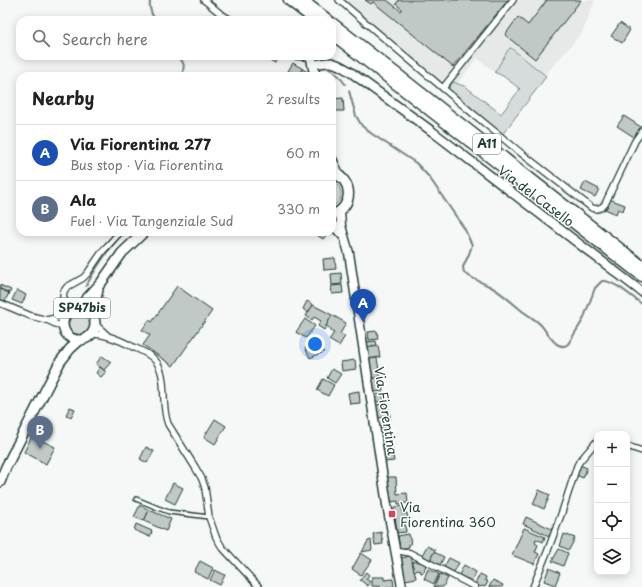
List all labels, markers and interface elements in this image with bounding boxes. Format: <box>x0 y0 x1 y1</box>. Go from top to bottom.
search box <box>16 16 336 60</box>
icon: search <box>30 27 52 49</box>
text: Search here <box>62 27 148 50</box>
text: Nearby <box>32 85 94 111</box>
text: 2 results <box>266 89 320 108</box>
text: Via Fiorentina 277 <box>70 132 211 155</box>
road number: A11 <box>473 134 501 154</box>
text: A <box>40 143 50 162</box>
text: 60 m <box>286 143 320 162</box>
text: Bus stop · Via Fiorentina <box>70 155 223 174</box>
street label: Via del Casello <box>494 161 578 231</box>
text: Ala <box>70 188 97 211</box>
text: B <box>41 199 49 218</box>
text: 330 m <box>277 199 320 218</box>
text: Fuel · Via Tangenziale Sud <box>70 211 233 230</box>
pin: A <box>350 289 376 322</box>
road number: SP47bis <box>54 298 110 318</box>
your location <box>305 334 325 354</box>
street label: Via Fiorentina <box>370 365 403 457</box>
pin: B <box>27 416 53 449</box>
map controls <box>594 431 630 575</box>
button: + <box>594 431 630 467</box>
button: − <box>594 467 630 503</box>
place label: Via Fiorentina 360 <box>400 497 496 531</box>
button: locate <box>594 503 630 539</box>
marker: Via Fiorentina 360 <box>387 509 397 519</box>
button: layers <box>594 539 630 575</box>

